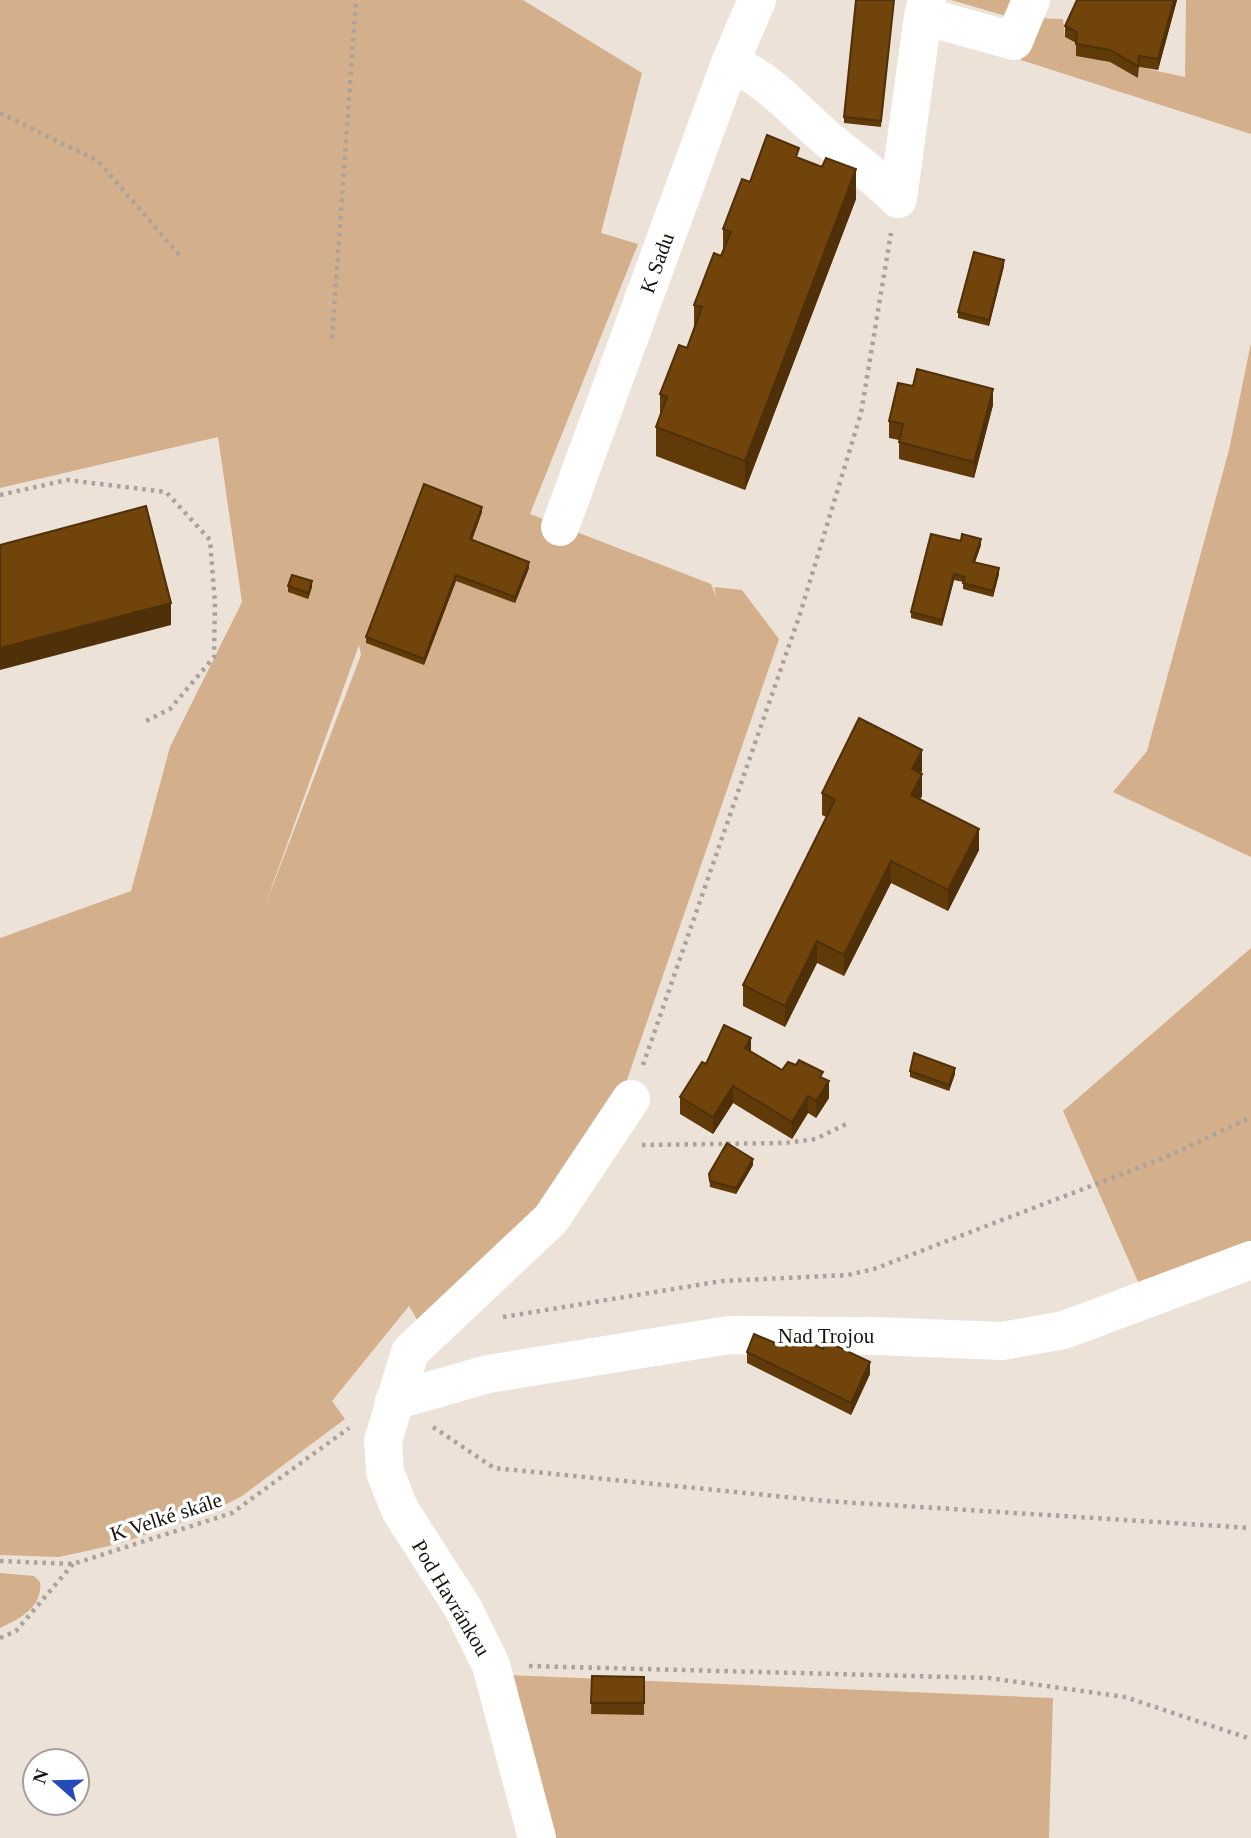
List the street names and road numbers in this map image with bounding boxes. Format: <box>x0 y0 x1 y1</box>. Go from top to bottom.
street label: K Sadu <box>635 229 679 296</box>
street label: Nad Trojou <box>778 1324 875 1348</box>
street label: K Velké skále <box>107 1488 225 1546</box>
street label: Pod Havránkou <box>407 1536 495 1661</box>

